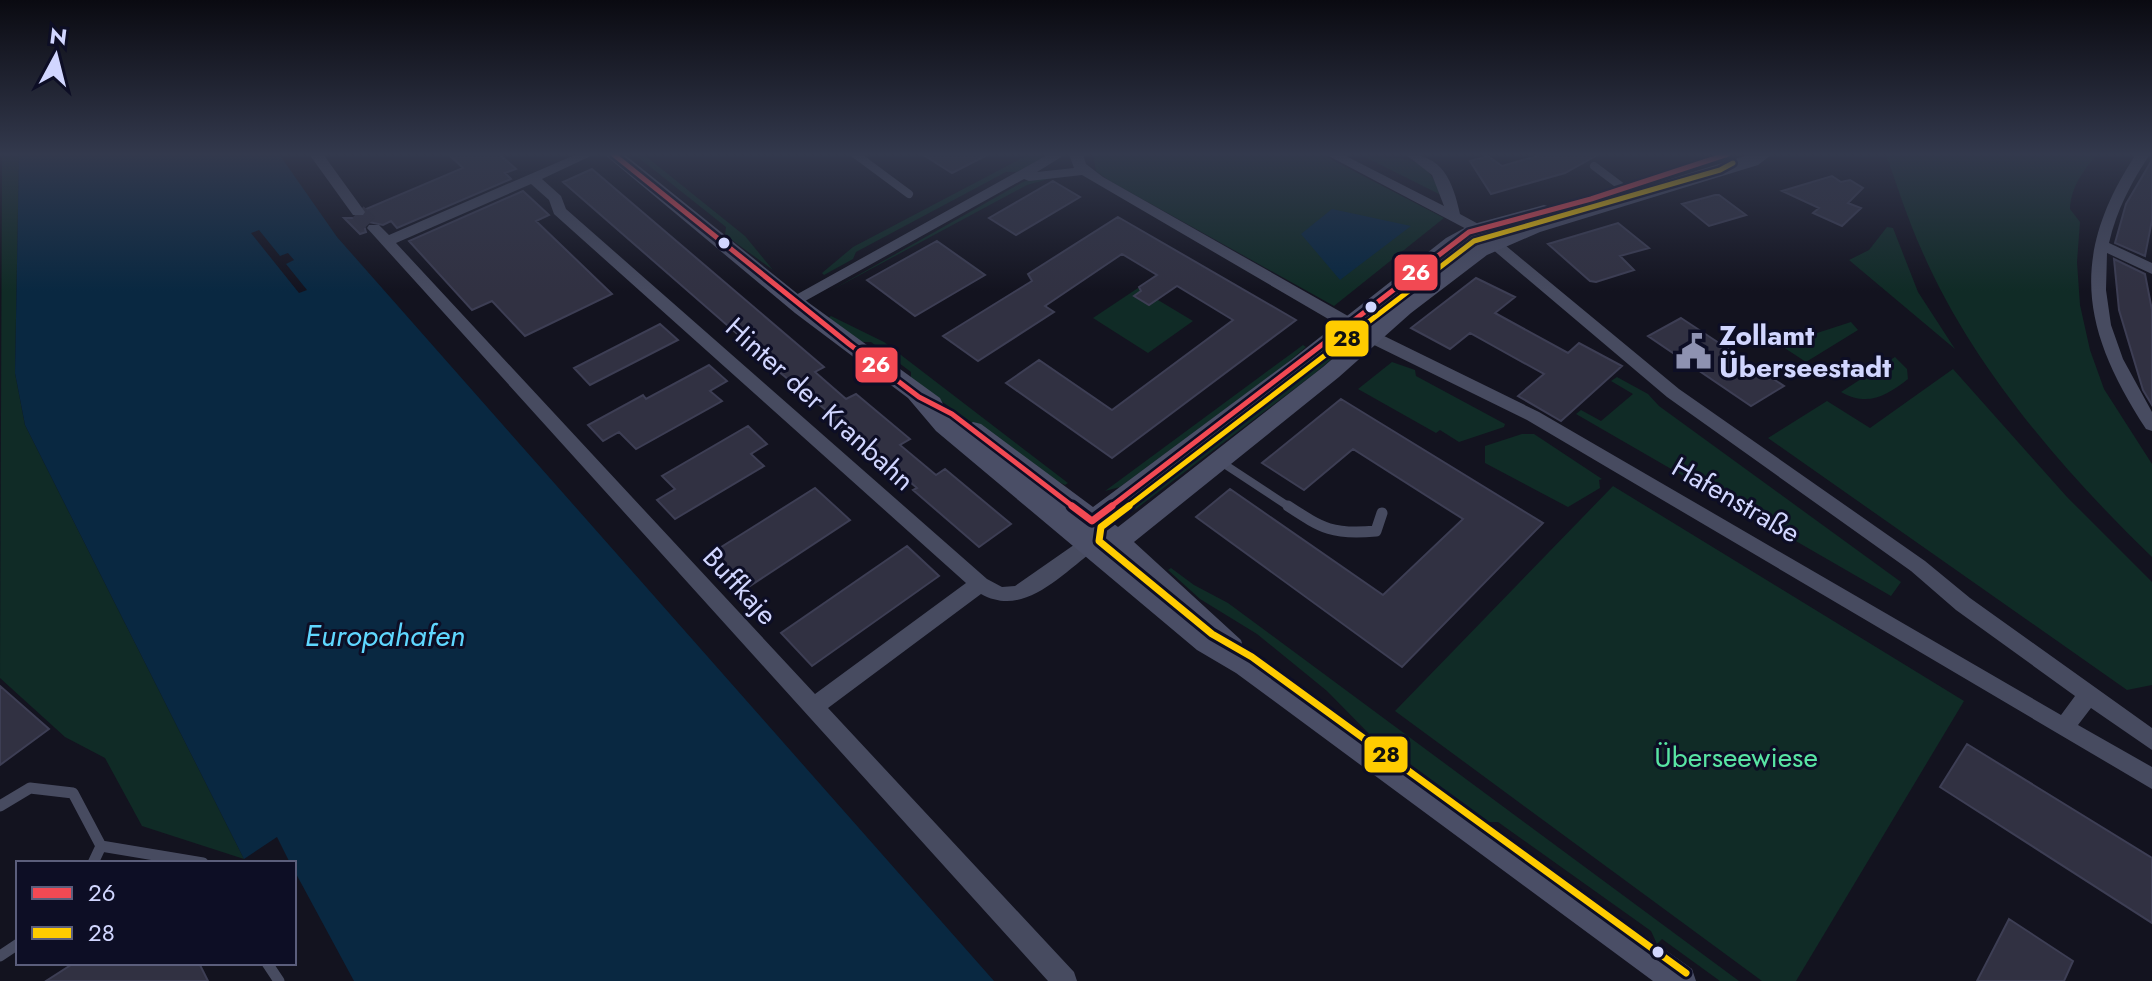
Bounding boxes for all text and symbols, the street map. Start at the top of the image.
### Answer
north arrow [16,16,96,96]
text: N [48,19,69,53]
unlabelled marker [716,235,732,251]
line badge: 26 [1393,253,1439,292]
text: 26 [1401,256,1431,288]
unlabelled marker [1363,299,1379,315]
street label: Hinter der Kranbahn [716,308,924,500]
place label: Zollamt Überseestadt [1719,315,1891,388]
line badge: 28 [1324,319,1370,358]
text: 28 [1333,322,1361,354]
public building icon: Zollamt Überseestadt [1674,332,1712,370]
line badge: 26 [854,346,899,384]
text: 26 [861,348,891,380]
street label: Hafenstraße [1664,447,1808,553]
street label: Buffkaje [693,538,787,634]
water label: Europahafen [305,614,465,657]
line badge: 28 [1363,735,1409,774]
park label: Überseewiese [1654,737,1818,778]
text: 28 [1372,738,1400,770]
legend [16,861,296,965]
text: 26 [88,875,115,910]
text: 28 [88,915,115,950]
unlabelled marker [1650,944,1666,960]

